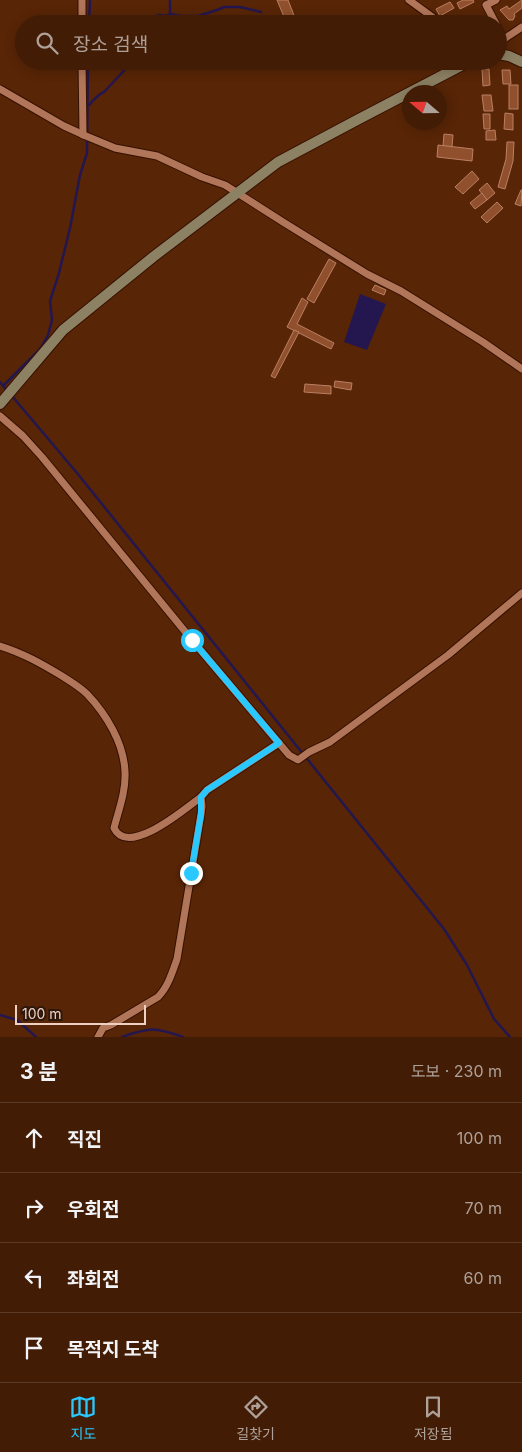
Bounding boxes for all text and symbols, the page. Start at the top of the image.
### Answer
search box [15,15,507,70]
icon: search [33,29,61,57]
text: 장소 검색 [73,33,148,56]
north arrow [402,85,447,130]
route start [181,629,204,652]
route end [180,862,203,885]
scale bar [15,1002,146,1025]
text: 100 m [22,1005,62,1022]
text: 3 분 [20,1059,58,1084]
text: 도보 · 230 m [411,1061,502,1081]
icon: ahead [20,1124,48,1152]
text: 직진 [67,1128,102,1151]
text: 100 m [457,1128,502,1148]
icon: right [20,1194,48,1222]
text: 우회전 [67,1198,119,1221]
text: 70 m [465,1198,502,1218]
icon: left [20,1264,48,1292]
text: 좌회전 [67,1268,119,1291]
text: 60 m [463,1268,502,1288]
icon: arrive [20,1334,48,1362]
text: 목적지 도착 [67,1338,159,1361]
tab: 지도 [69,1393,97,1443]
tab: 길찾기 [236,1393,275,1443]
tab: 저장됨 [414,1393,453,1443]

